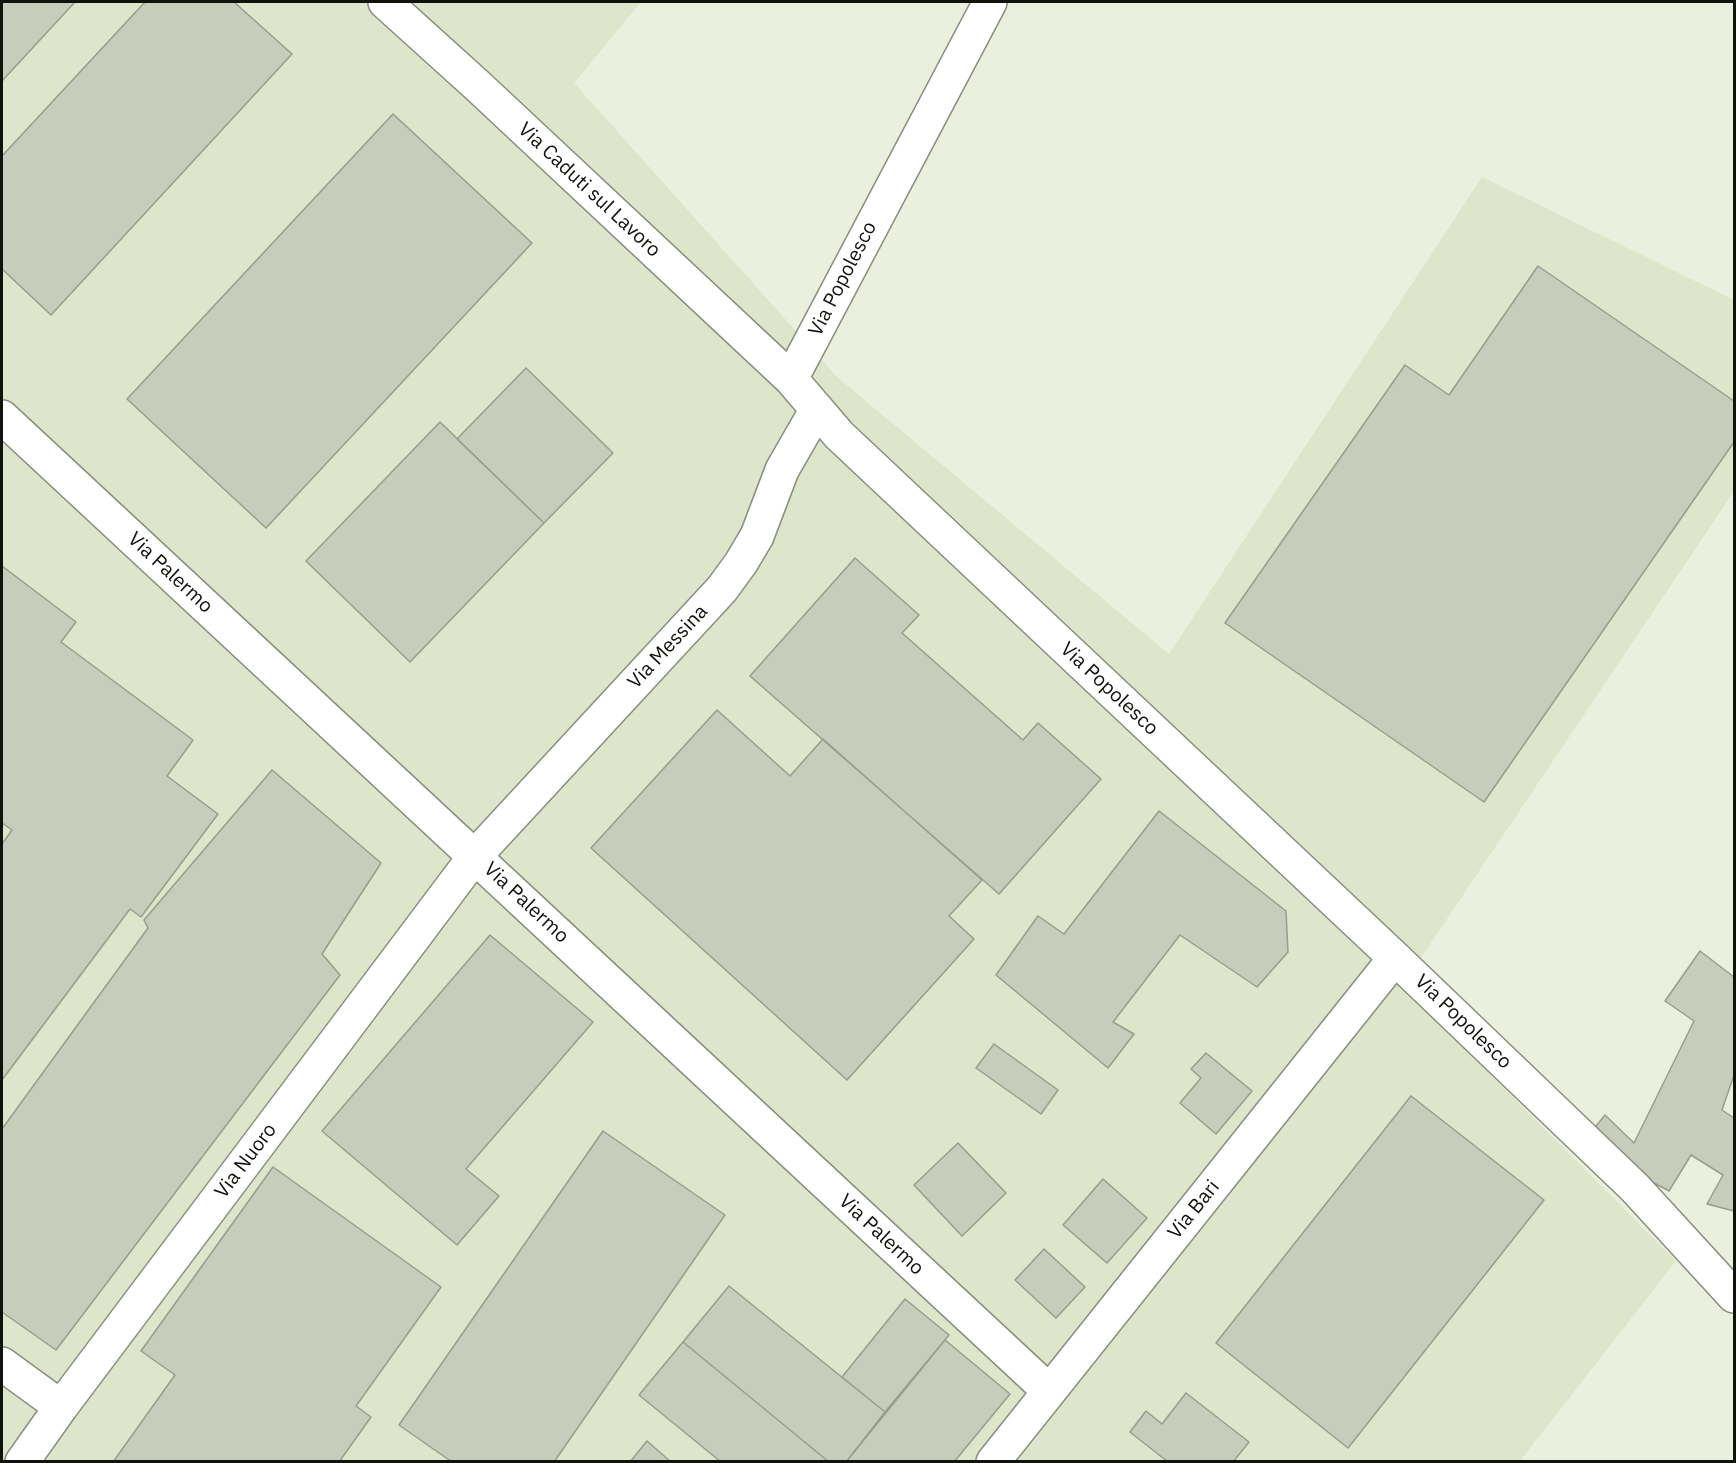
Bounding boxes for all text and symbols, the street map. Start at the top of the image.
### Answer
street label: Via Caduti sul Lavoro [513,118,665,262]
street label: Via Popolesco [804,218,882,340]
street label: Via Palermo [122,528,218,618]
street label: Via Messina [623,600,713,694]
street label: Via Popolesco [1055,637,1163,741]
street label: Via Palermo [478,858,574,948]
street label: Via Popolesco [1409,970,1517,1074]
street label: Via Nuoro [210,1119,282,1203]
street label: Via Bari [1163,1176,1225,1244]
street label: Via Palermo [833,1190,929,1280]

